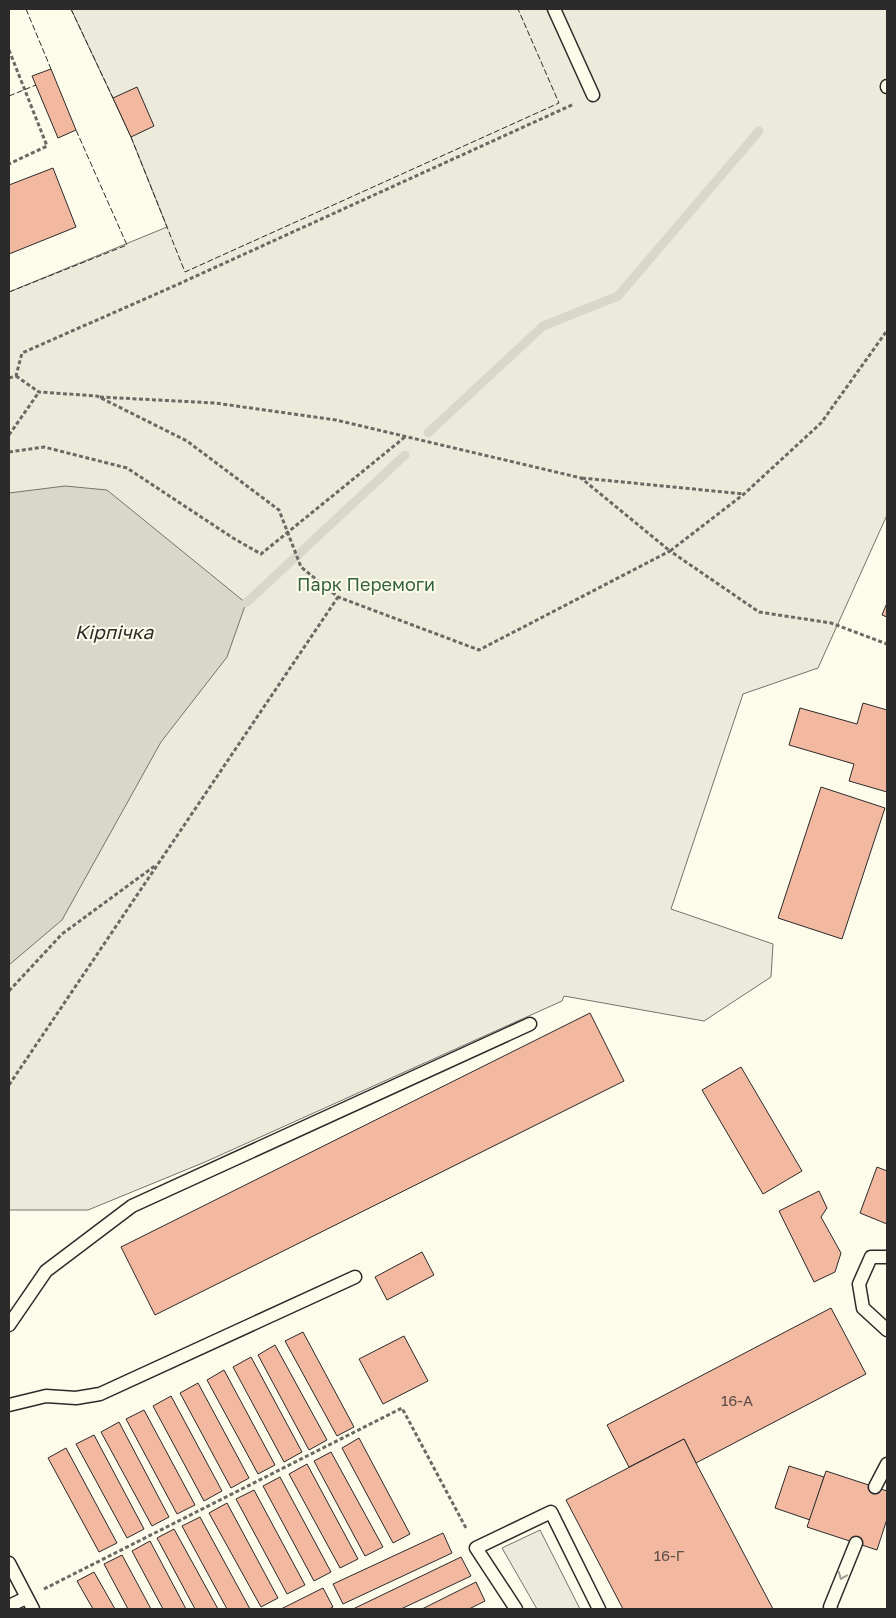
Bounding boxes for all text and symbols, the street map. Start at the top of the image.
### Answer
park label: Парк Перемоги [297,573,435,595]
water label: Кірпічка [75,620,155,643]
house number: 16-А [721,1391,753,1409]
house number: 16-Г [654,1546,685,1564]
one-way arrow [838,1571,849,1580]

